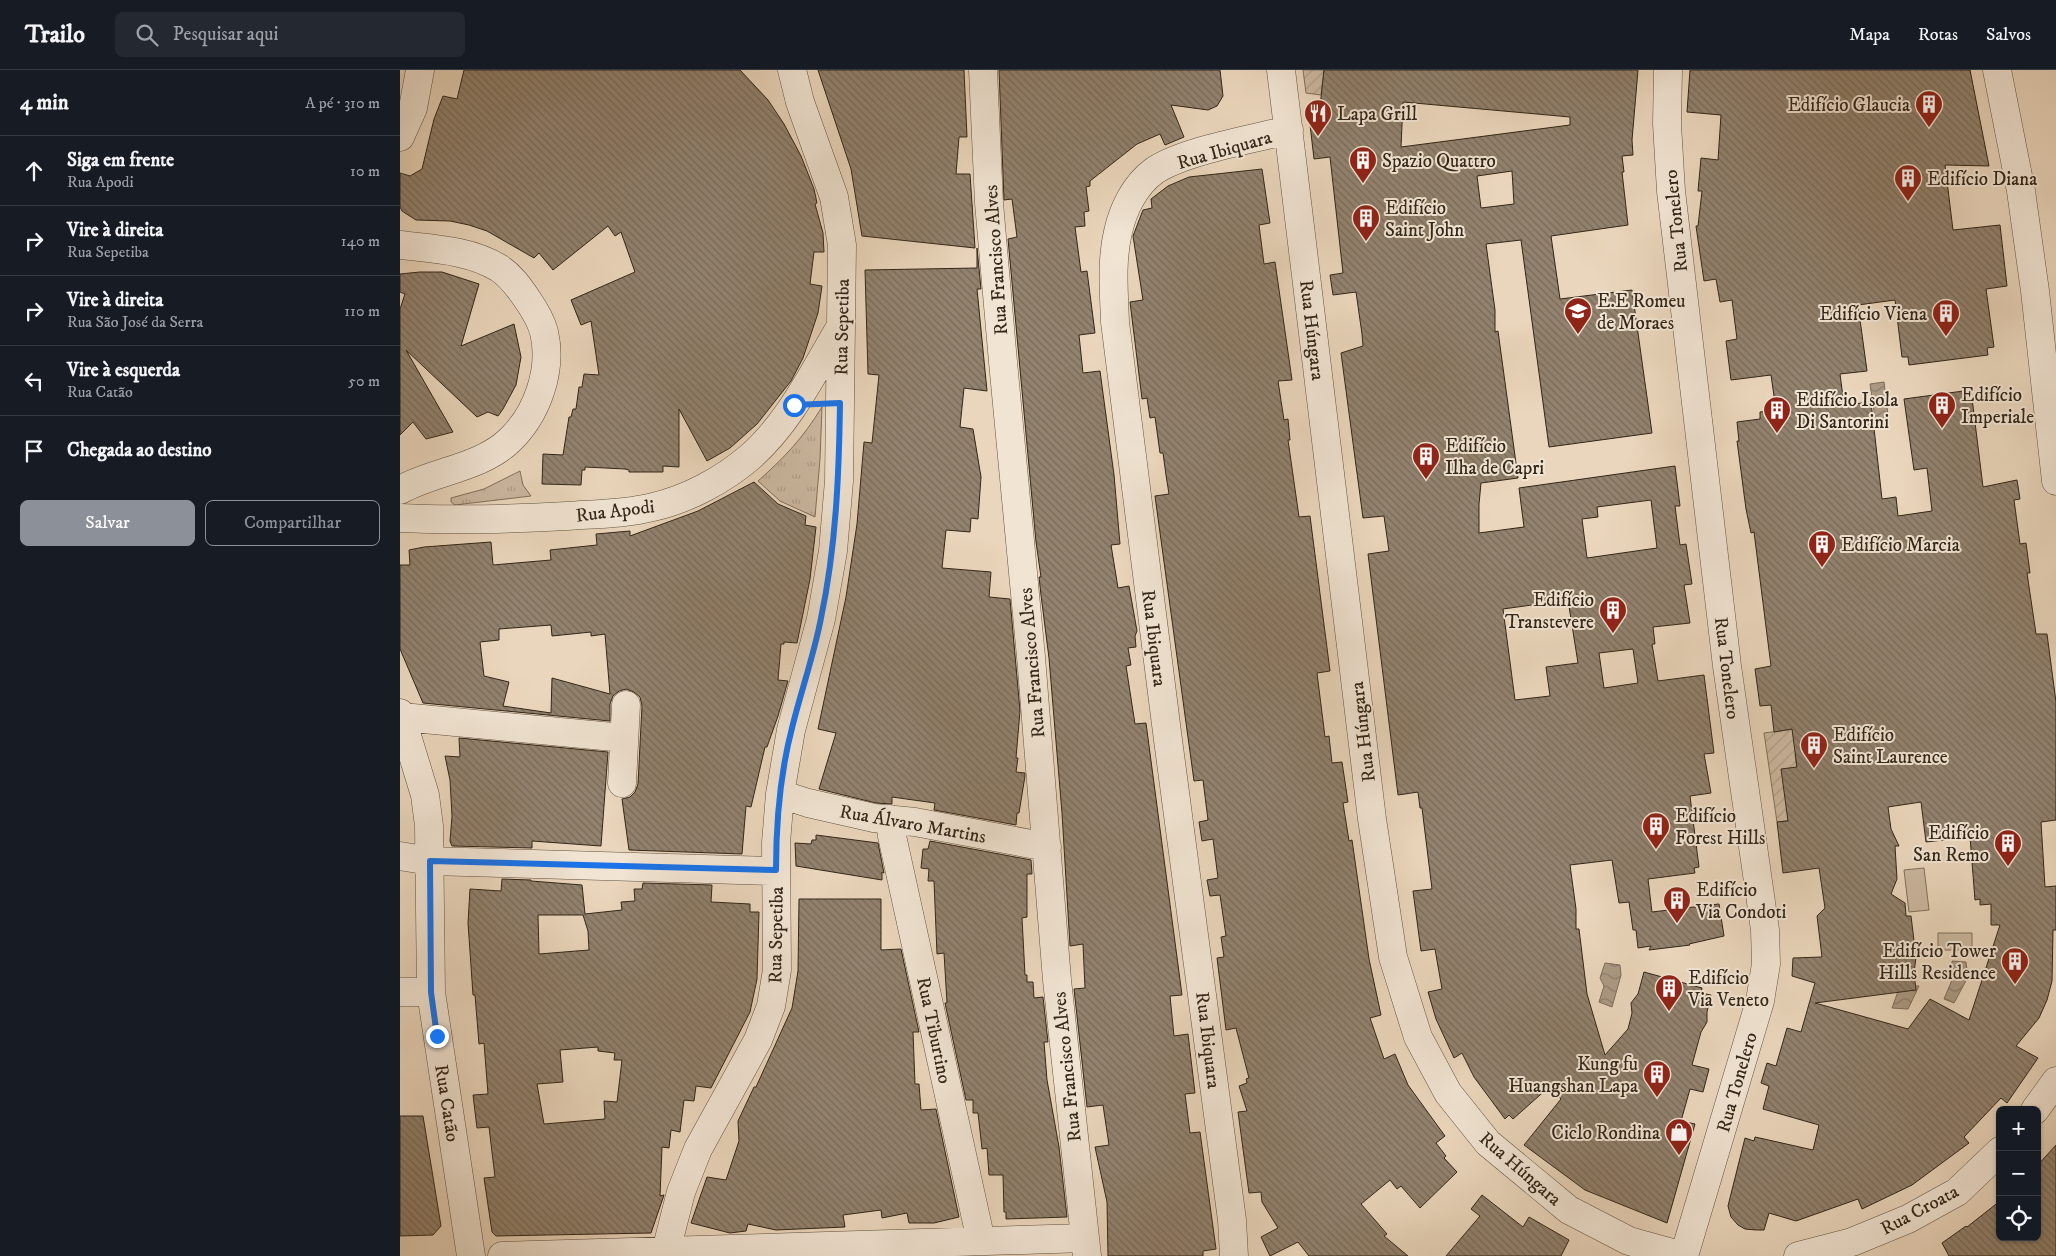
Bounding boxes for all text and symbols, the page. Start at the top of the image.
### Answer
search box [115,12,465,57]
text: Trailo [25,20,85,50]
icon: search [133,21,161,49]
text: Pesquisar aqui [173,23,278,46]
text: Mapa [1849,24,1890,46]
text: Rotas [1918,24,1958,46]
text: Salvos [1986,24,2031,46]
building icon: Edifício Glaucia [1914,89,1944,128]
text: 4 min [20,90,69,116]
text: A pé · 310 m [305,93,380,113]
place label: Edifício Glaucia [1787,94,1910,117]
restaurant icon: Lapa Grill [1303,98,1333,137]
place label: Lapa Grill [1337,103,1417,126]
street label: Rua Ibiquara [1174,126,1275,176]
building icon: Spazio Quattro [1348,145,1378,184]
text: Siga em frente [67,149,174,172]
place label: Spazio Quattro [1382,150,1496,173]
icon: ahead [20,157,48,185]
text: 10 m [350,161,380,181]
building icon: Edifício Diana [1893,163,1923,202]
street label: Rua Tonelero [1660,168,1693,273]
place label: Edifício Diana [1927,168,2037,191]
text: Rua Apodi [67,172,134,192]
street label: Rua Francisco Alves [980,184,1013,336]
place label: Edifício Saint John [1385,197,1464,242]
building icon: Edifício Saint John [1351,203,1381,242]
text: Vire à direita [67,219,163,242]
icon: right [20,227,48,255]
text: 140 m [341,231,380,251]
text: Rua Sepetiba [67,242,149,262]
street label: Rua Sepetiba [830,278,855,376]
street label: Rua Húngara [1294,279,1329,382]
text: Vire à direita [67,289,163,312]
place label: E.E Romeu de Moraes [1597,290,1686,335]
school or university icon: E.E Romeu de Moraes [1563,296,1593,335]
icon: right [20,297,48,325]
building icon: Edifício Viena [1931,298,1961,337]
text: 110 m [344,301,380,321]
place label: Edifício Viena [1819,303,1927,326]
text: Rua São José da Serra [67,312,203,332]
text: Vire à esquerda [67,359,180,382]
icon: left [20,367,48,395]
text: 50 m [348,371,380,391]
text: Rua Catão [67,382,133,402]
place label: Edifício Imperiale [1961,384,2034,429]
place label: Edifício Isola Di Santorini [1796,389,1898,434]
building icon: Edifício Imperiale [1927,390,1957,429]
route start [783,394,806,417]
building icon: Edifício Isola Di Santorini [1762,395,1792,434]
place label: Edifício Ilha de Capri [1445,435,1544,480]
icon: arrive [20,437,48,465]
text: Chegada ao destino [67,439,212,462]
building icon: Edifício Ilha de Capri [1411,441,1441,480]
street label: Rua Apodi [574,495,656,528]
button: Salvar [20,500,195,546]
button: Compartilhar [205,500,380,546]
building icon: Edifício Marcia [1807,529,1837,568]
place label: Edifício Marcia [1841,534,1960,557]
street label: Rua Francisco Alves [1014,587,1051,739]
street label: Rua Ibiquara [1135,588,1171,688]
place label: Edifício Transtevere [1505,589,1594,634]
building icon: Edifício Transtevere [1598,595,1628,634]
street label: Rua Tonelero [1709,616,1744,721]
street label: Rua Húngara [1346,680,1381,783]
place label: Edifício Saint Laurence [1833,724,1948,769]
building icon: Edifício Saint Laurence [1799,730,1829,769]
street label: Rua Álvaro Martins [838,798,988,849]
place label: Edifício Forest Hills [1675,805,1765,850]
building icon: Edifício Forest Hills [1641,811,1671,850]
place label: Edifício San Remo [1913,822,1989,867]
building icon: Edifício San Remo [1993,828,2023,867]
place label: Edifício Via Condoti [1695,879,1786,924]
building icon: Edifício Via Condoti [1662,885,1692,924]
street label: Rua Sepetiba [764,886,789,984]
place label: Edifício Tower Hills Residence [1878,940,1996,985]
building icon: Edifício Tower Hills Residence [2000,946,2030,985]
place label: Edifício Via Veneto [1687,967,1769,1012]
building icon: Edifício Via Veneto [1654,973,1684,1012]
street label: Rua Tiburtino [911,975,956,1086]
street label: Rua Ibiquara [1189,990,1225,1090]
street label: Rua Francisco Alves [1048,991,1087,1143]
route end [426,1025,449,1048]
street label: Rua Tonelero [1712,1030,1763,1135]
place label: Kung fu Huangshan Lapa [1508,1053,1638,1098]
building icon: Kung fu Huangshan Lapa [1642,1059,1672,1098]
street label: Rua Catão [429,1063,464,1144]
map controls [1996,1106,2041,1241]
button: + [1996,1106,2041,1151]
shop icon: Ciclo Rondina [1664,1117,1694,1156]
place label: Ciclo Rondina [1551,1122,1660,1145]
street label: Rua Húngara [1474,1127,1566,1211]
button: − [1996,1151,2041,1196]
street label: Rua Croata [1877,1180,1963,1240]
button: locate [1996,1196,2041,1241]

